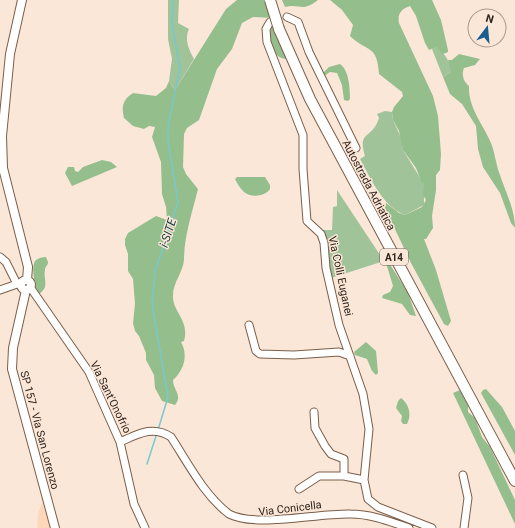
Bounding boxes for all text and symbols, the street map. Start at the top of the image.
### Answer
north arrow [467,8,507,48]
text: N [484,12,495,26]
street label: Autostrada Adriatica [339,138,398,233]
water label: i-SITE [157,215,180,249]
street label: Via Colli Euganei [326,235,355,317]
road number: A14 [380,249,408,265]
street label: Via Sant'Onofrio [87,359,134,436]
street label: SP 157 - Via San Lorenzo [17,369,62,491]
street label: Via Conicella [258,498,322,519]

